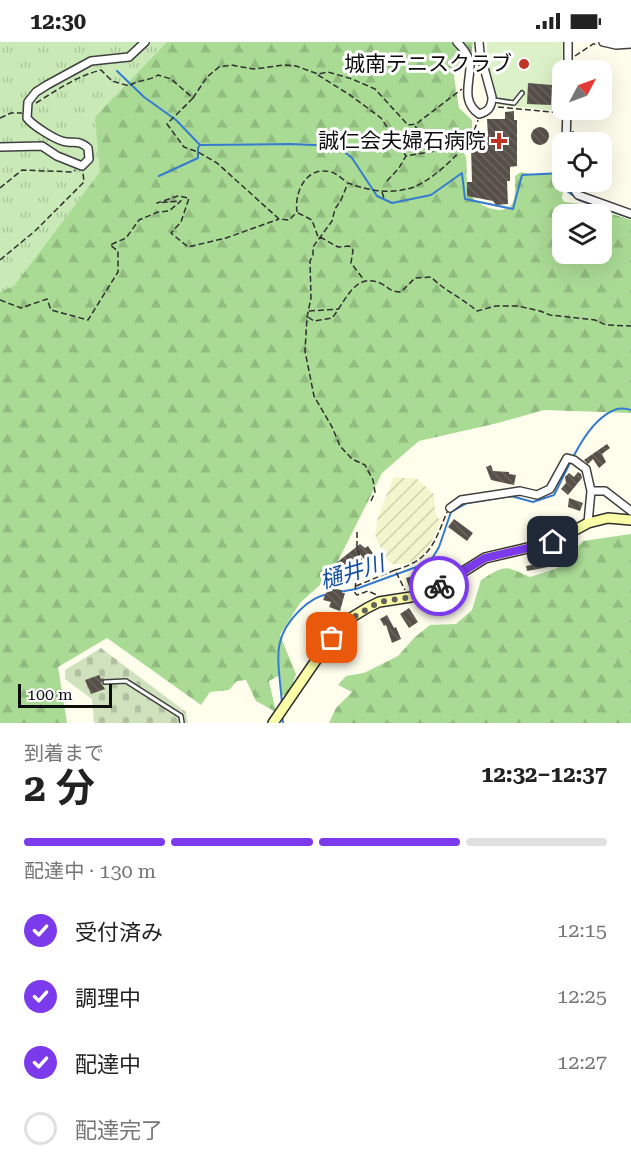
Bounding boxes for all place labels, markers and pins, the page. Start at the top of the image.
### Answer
place label: 城南テニスクラブ [344,52,512,76]
marker: 城南テニスクラブ [517,57,531,71]
place label: 誠仁会夫婦石病院 [318,129,486,153]
marker: 誠仁会夫婦石病院 [490,132,508,150]
pin [527,516,578,567]
pin [306,612,357,663]

